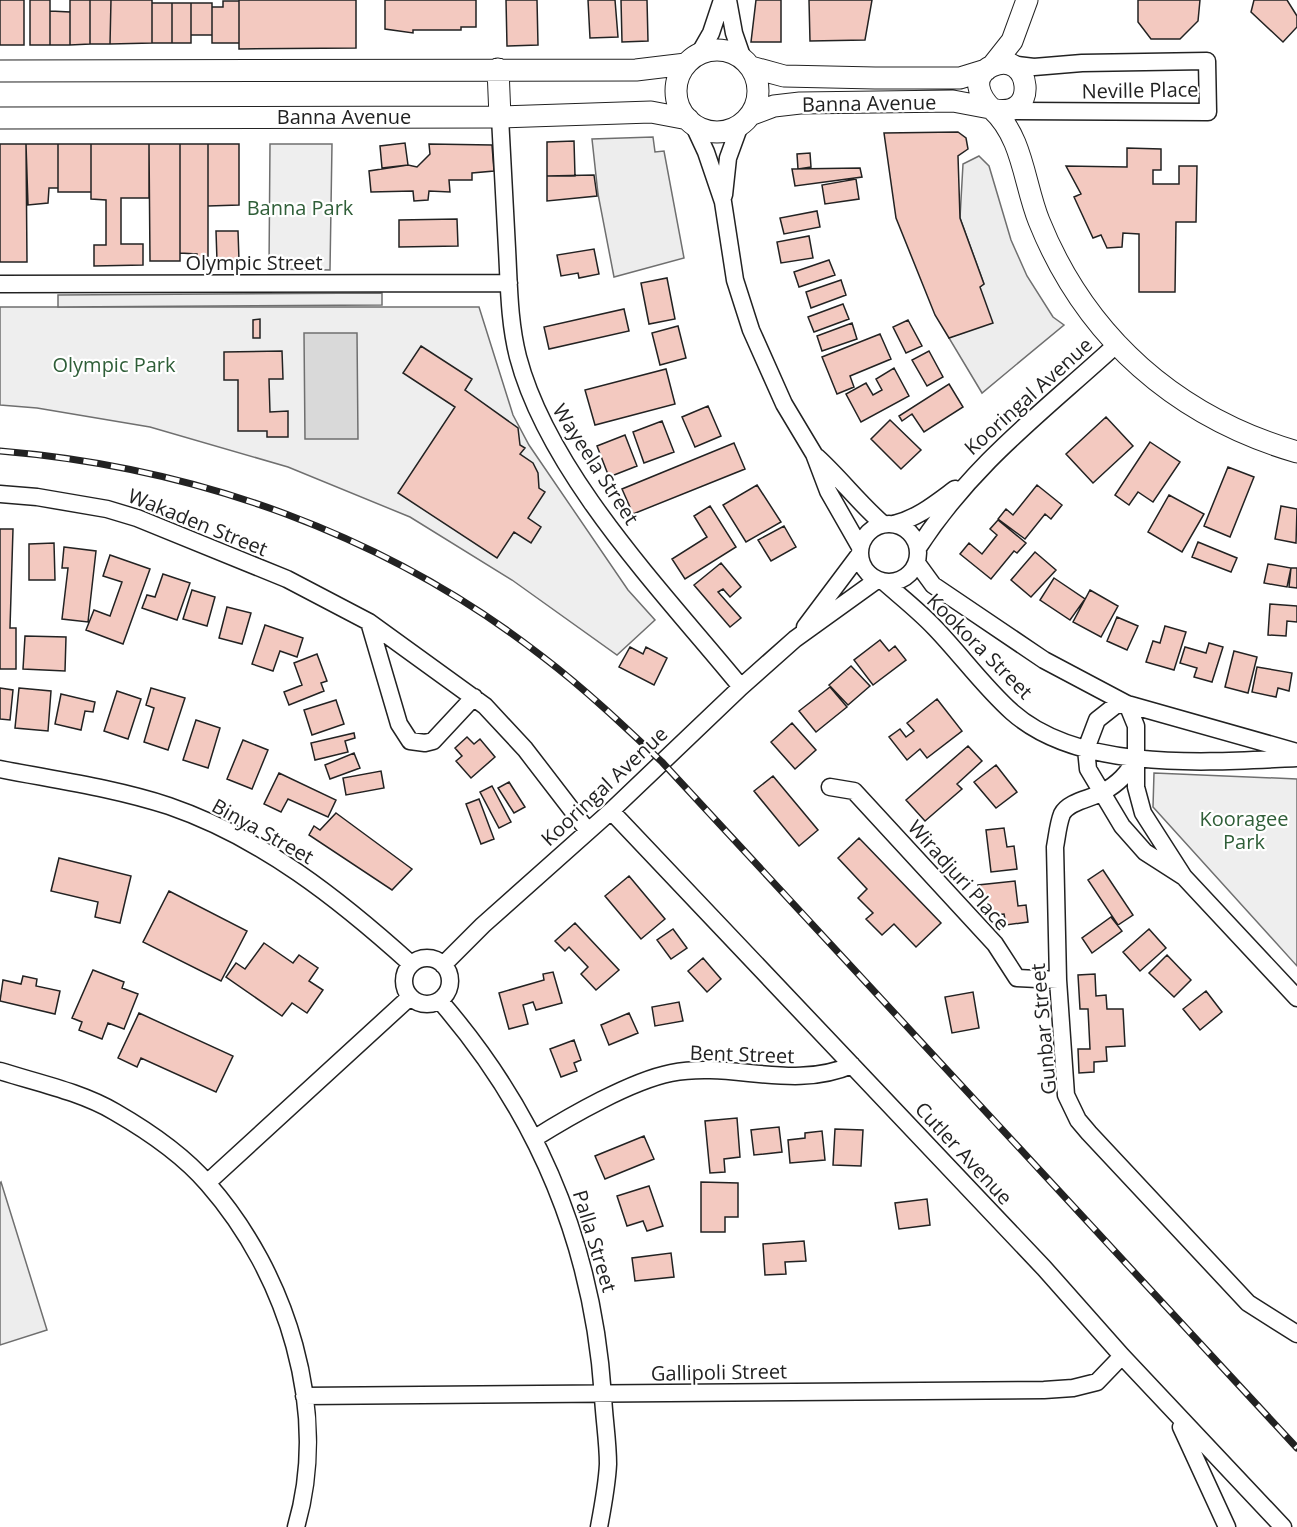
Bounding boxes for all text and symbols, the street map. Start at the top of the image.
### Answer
street label: Neville Place [1081,75,1199,105]
street label: Banna Avenue [802,88,936,118]
street label: Banna Avenue [277,103,411,130]
park label: Banna Park [247,194,354,221]
street label: Olympic Street [185,249,323,276]
street label: Kooringal Avenue [958,331,1098,461]
park label: Olympic Park [52,351,176,378]
street label: Wayeela Street [547,398,645,530]
street label: Wakaden Street [124,482,272,562]
street label: Kookora Street [921,587,1039,705]
street label: Kooringal Avenue [535,720,673,852]
street label: Binya Street [207,792,319,870]
park label: Kooragee Park [1200,805,1288,855]
street label: Wiradjuri Place [902,814,1016,936]
street label: Gunbar Street [1024,962,1062,1096]
street label: Bent Street [689,1039,795,1069]
street label: Cutler Avenue [909,1096,1019,1210]
street label: Palla Street [567,1187,623,1295]
street label: Gallipoli Street [651,1357,787,1387]

